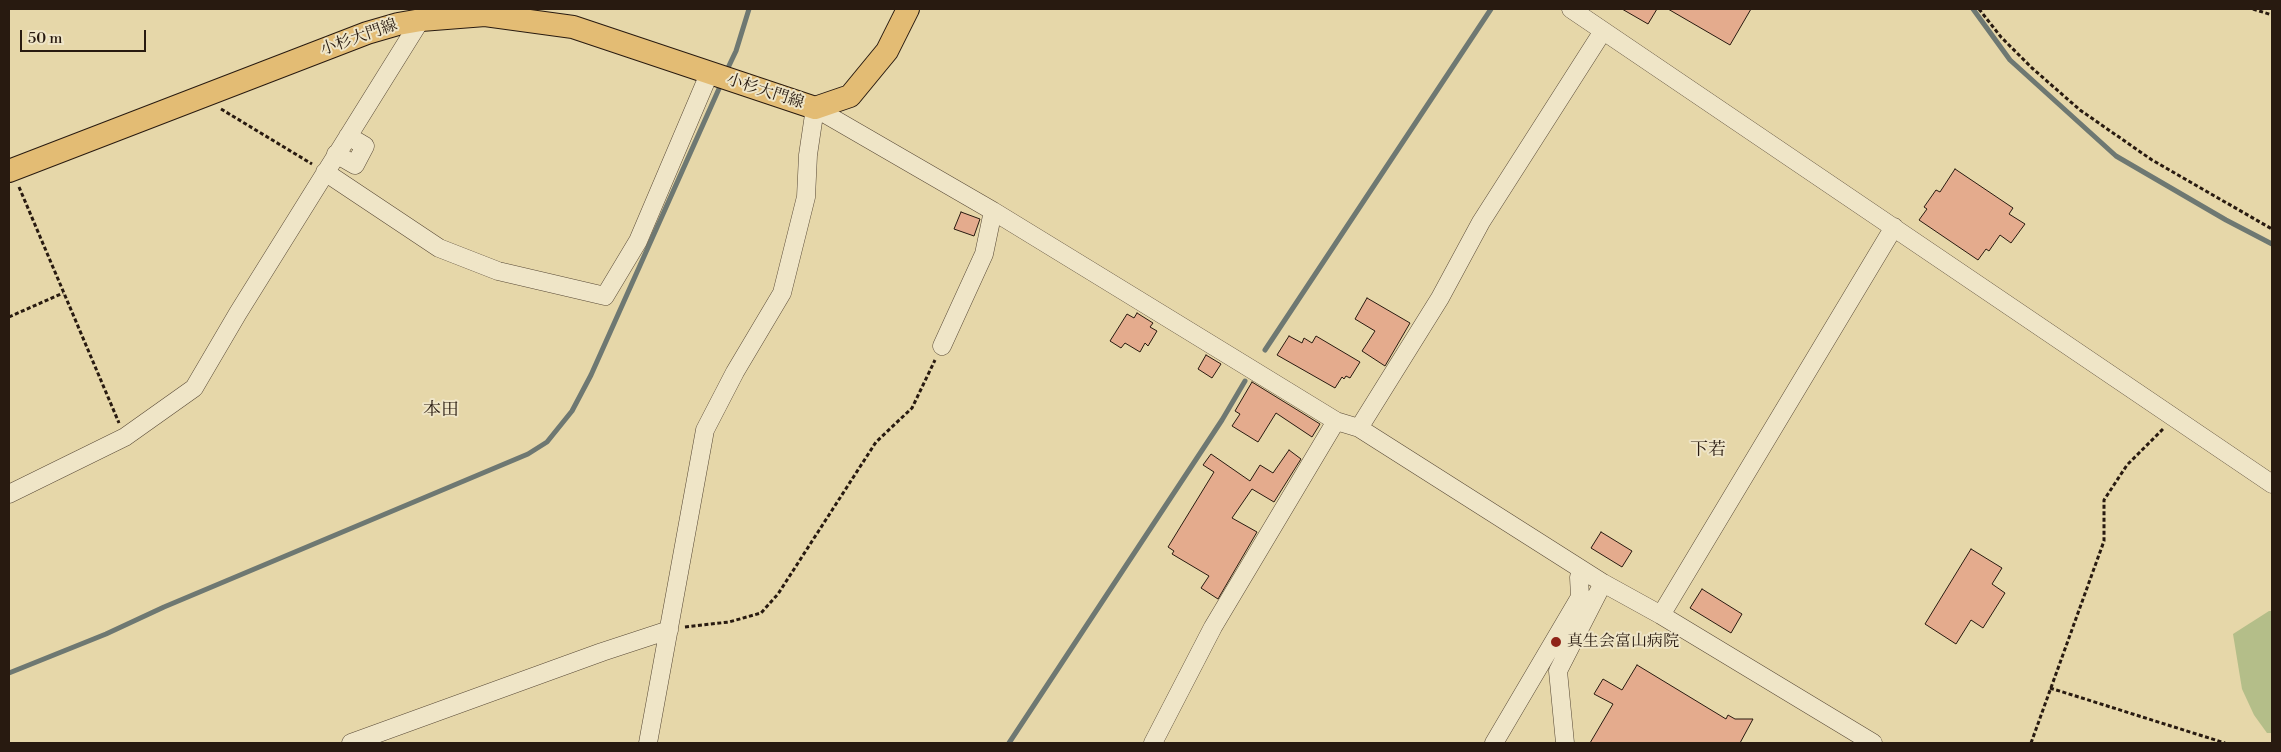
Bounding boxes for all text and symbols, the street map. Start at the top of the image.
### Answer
street label: 小杉大門線 [318,16,400,60]
scale bar [22,20,149,52]
text: 50 m [28,29,62,48]
street label: 小杉大門線 [724,71,806,113]
district label: 本田 [423,400,459,422]
district label: 下若 [1690,440,1726,462]
place label: 真生会富山病院 [1567,632,1679,652]
marker: 真生会富山病院 [1549,635,1563,649]

